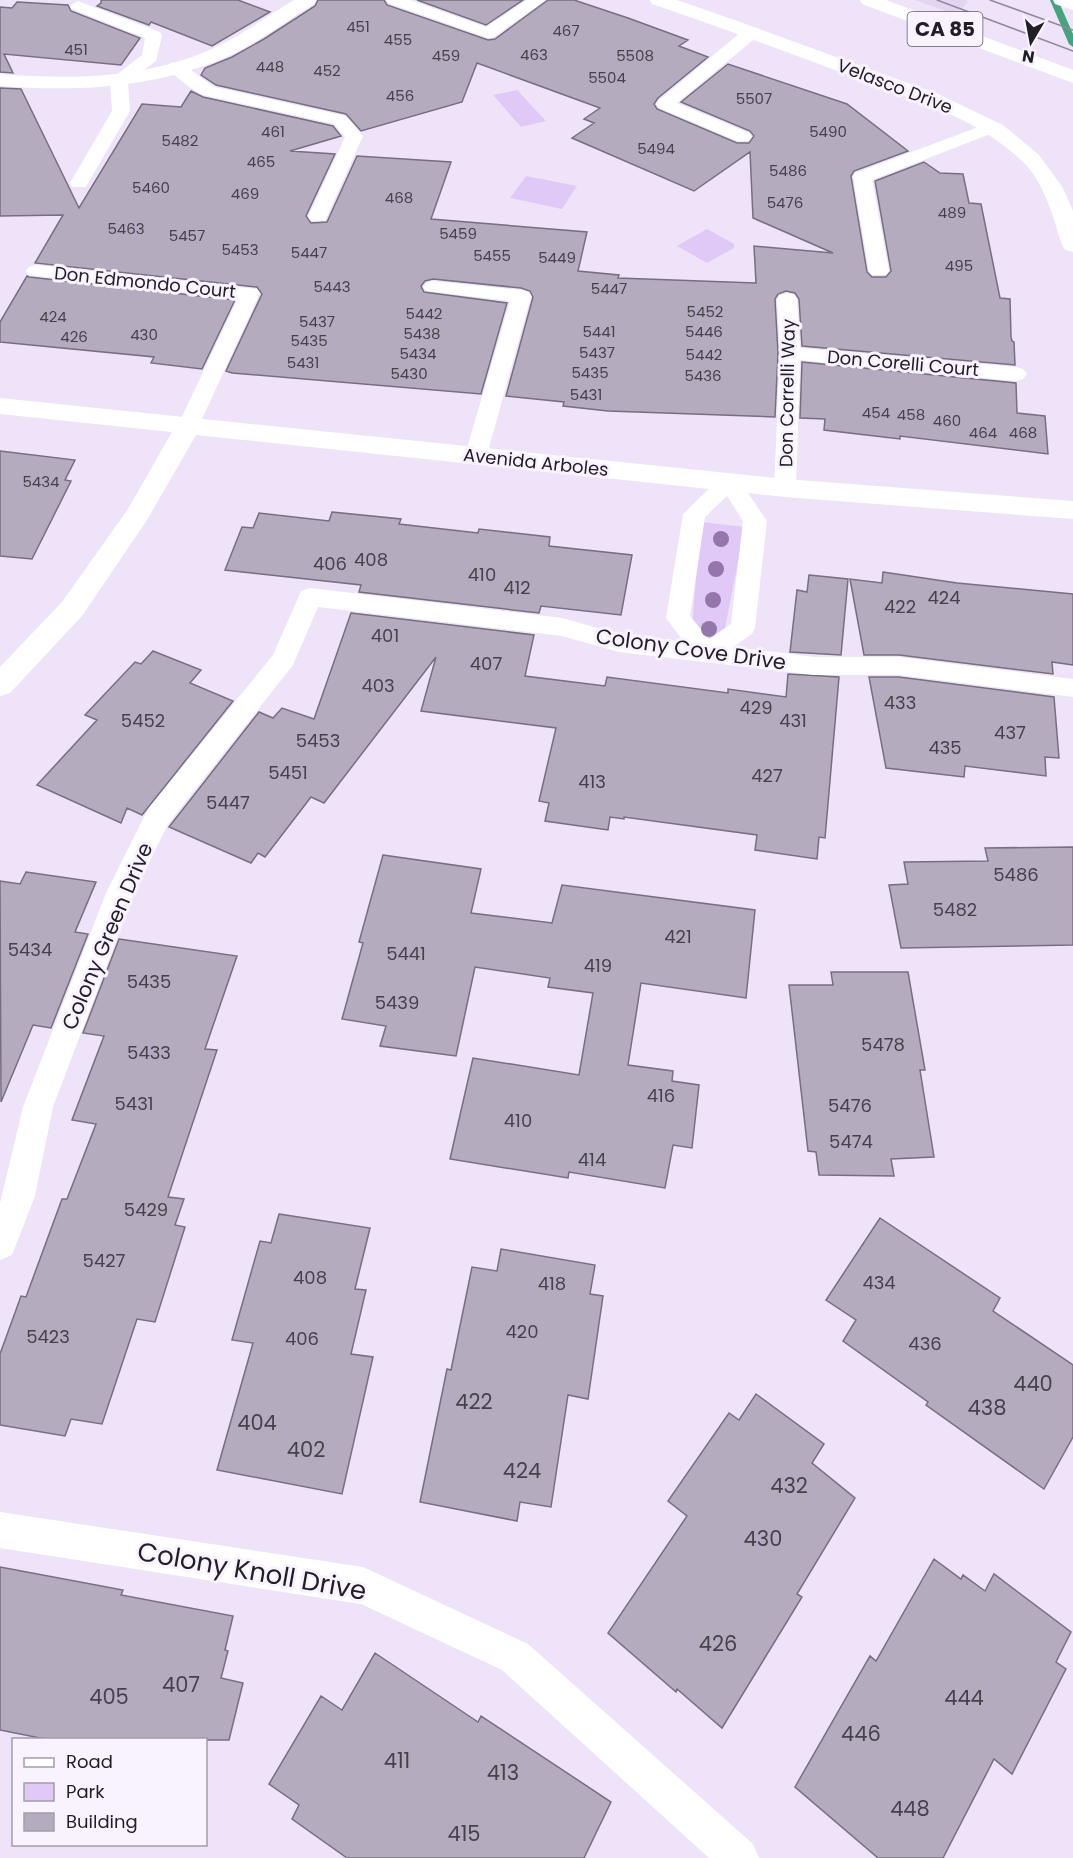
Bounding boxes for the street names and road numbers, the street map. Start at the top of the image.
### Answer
road number: CA 85 [908,12,982,46]
street label: Velasco Drive [834,53,956,119]
street label: Don Edmondo Court [53,260,237,304]
street label: Don Correlli Way [773,319,801,467]
street label: Don Corelli Court [826,344,980,382]
street label: Avenida Arboles [462,442,610,482]
street label: Colony Cove Drive [594,621,788,677]
street label: Colony Green Drive [54,838,160,1034]
street label: Colony Knoll Drive [135,1533,369,1609]

